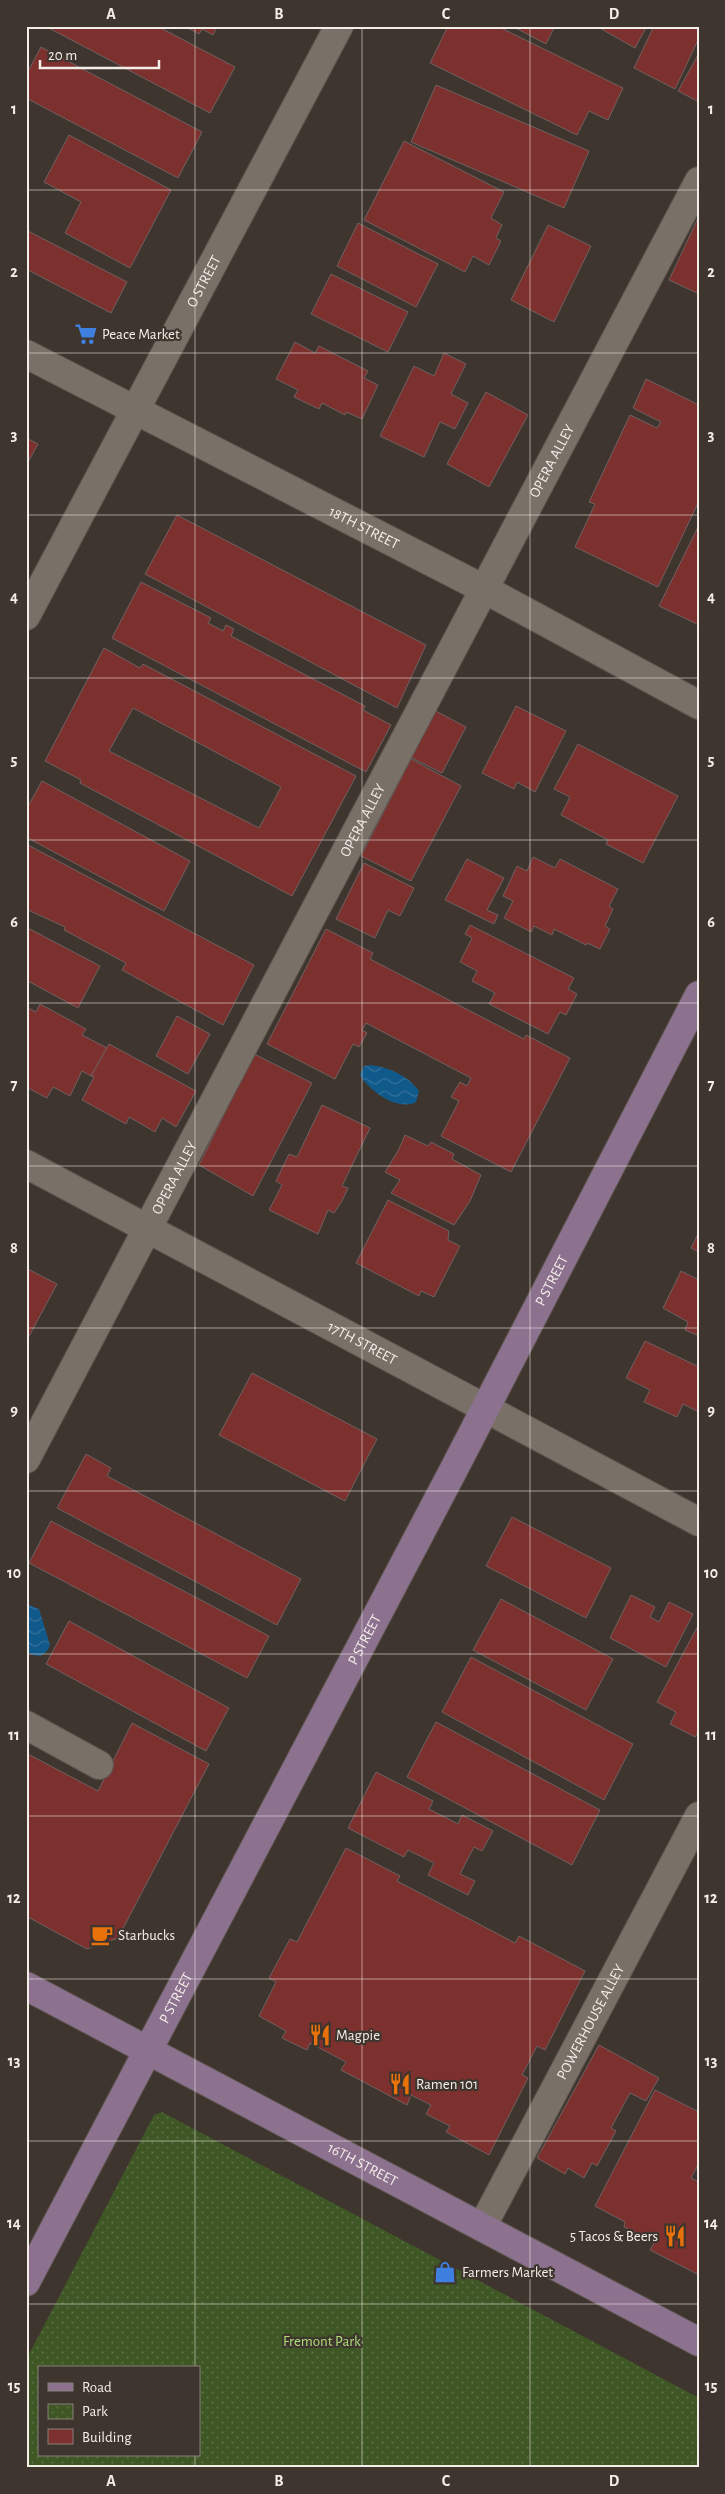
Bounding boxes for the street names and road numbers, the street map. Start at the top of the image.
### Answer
street label: O STREET [184,252,224,310]
street label: OPERA ALLEY [526,422,577,500]
street label: 18TH STREET [327,503,402,552]
street label: OPERA ALLEY [337,781,388,859]
street label: OPERA ALLEY [149,1139,200,1217]
street label: P STREET [532,1252,571,1308]
street label: 17TH STREET [325,1318,400,1368]
street label: P STREET [345,1611,384,1667]
street label: POWERHOUSE ALLEY [554,1962,627,2082]
street label: P STREET [156,1970,195,2026]
street label: 16TH STREET [325,2140,401,2189]

